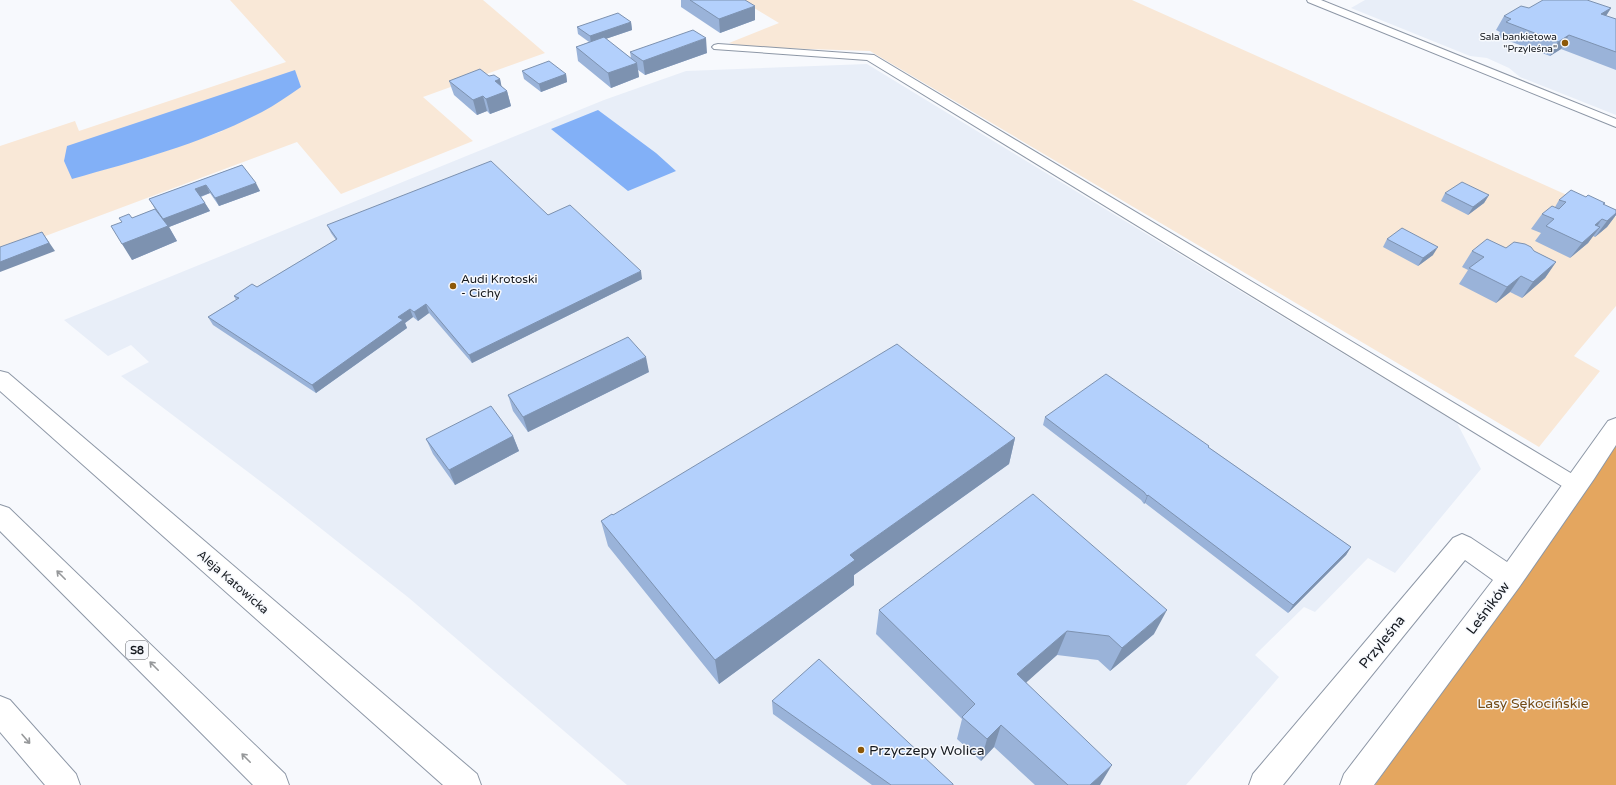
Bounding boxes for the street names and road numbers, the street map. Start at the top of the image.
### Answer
street label: Aleja Katowicka [194,547,272,617]
street label: Leśników [1463,578,1513,638]
street label: Przyleśna [1355,612,1409,672]
road number: S8 [126,641,148,659]

